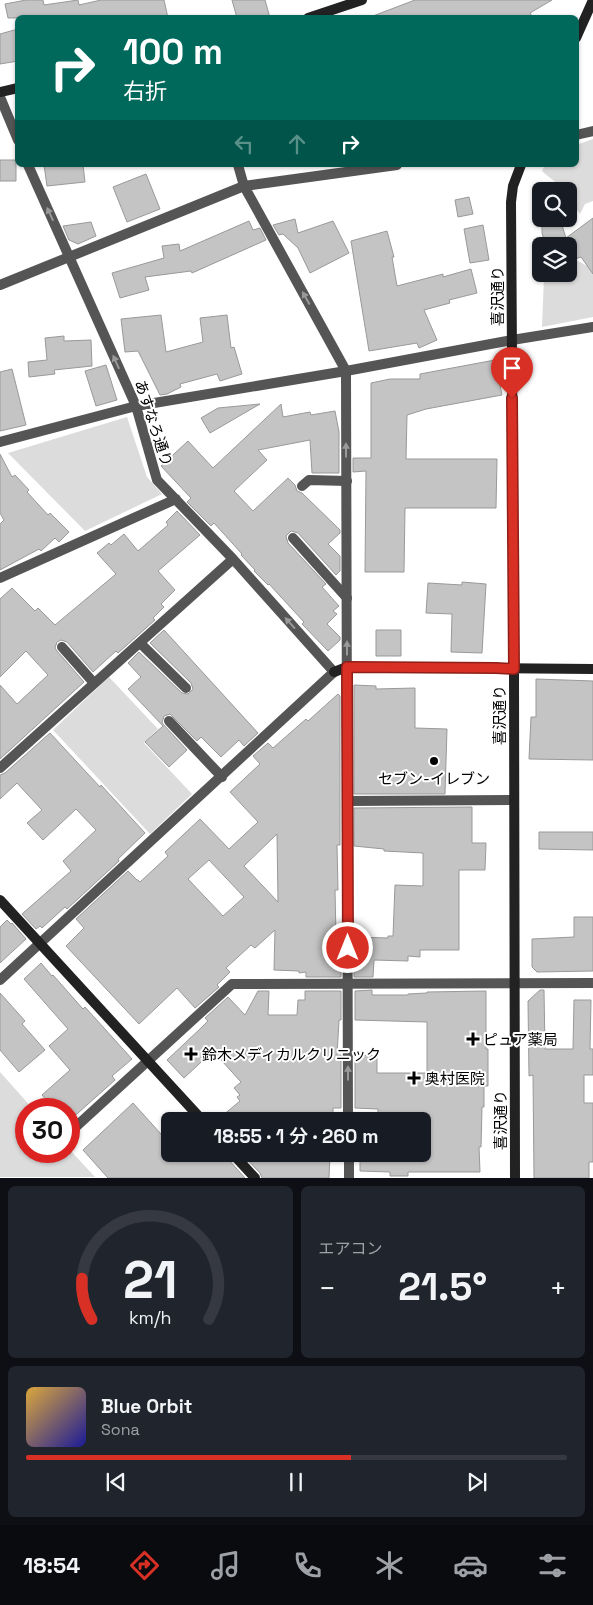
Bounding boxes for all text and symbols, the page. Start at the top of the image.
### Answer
text: 100 m [123,30,223,74]
icon: right [40,35,105,100]
text: 右折 [123,77,167,105]
icon: left [230,130,258,158]
icon: ahead [283,130,311,158]
icon: right [336,130,364,158]
map controls [532,182,577,282]
button: search [532,182,577,227]
one-way arrow [45,207,53,221]
button: layers [532,237,577,282]
street label: 喜沢通り [488,266,507,326]
one-way arrow [301,291,310,305]
pin [491,347,533,398]
icon: arrive [498,354,526,382]
one-way arrow [112,355,120,369]
street label: あすなろ通り [131,377,177,469]
one-way arrow [342,442,350,458]
one-way arrow [284,617,296,629]
one-way arrow [343,639,351,655]
street label: 喜沢通り [490,685,509,745]
marker: セブン-イレブン [428,755,440,767]
place label: セブン-イレブン [378,769,490,788]
position arrow [321,921,373,973]
place label: ピュア薬局 [483,1030,558,1049]
marker: ピュア薬局 [467,1033,479,1045]
place label: 鈴木メディカルクリニック [202,1045,381,1064]
marker: 鈴木メディカルクリニック [184,1047,198,1061]
one-way arrow [344,1064,352,1080]
place label: 奥村医院 [425,1069,485,1088]
marker: 奥村医院 [407,1071,421,1085]
street label: 喜沢通り [491,1090,510,1150]
speed limit sign: 30 [15,1098,80,1163]
text: 18:55 · 1 分 · 260 m [214,1124,378,1149]
text: エアコン [319,1238,383,1259]
text: 21 [123,1247,177,1313]
text: 21.5° [398,1263,487,1311]
text: − [319,1270,336,1306]
text: + [550,1270,567,1306]
text: km/h [129,1306,172,1329]
text: Blue Orbit [101,1394,192,1419]
text: Sona [101,1419,140,1440]
icon: previous [102,1468,130,1496]
icon: pause [282,1468,310,1496]
icon: next [463,1468,491,1496]
icon: directions [127,1548,162,1583]
icon: music [208,1548,243,1583]
icon: phone [290,1548,325,1583]
icon: climate [372,1548,407,1583]
icon: car [453,1548,488,1583]
icon: filters [535,1548,570,1583]
text: 18:54 [23,1551,80,1579]

